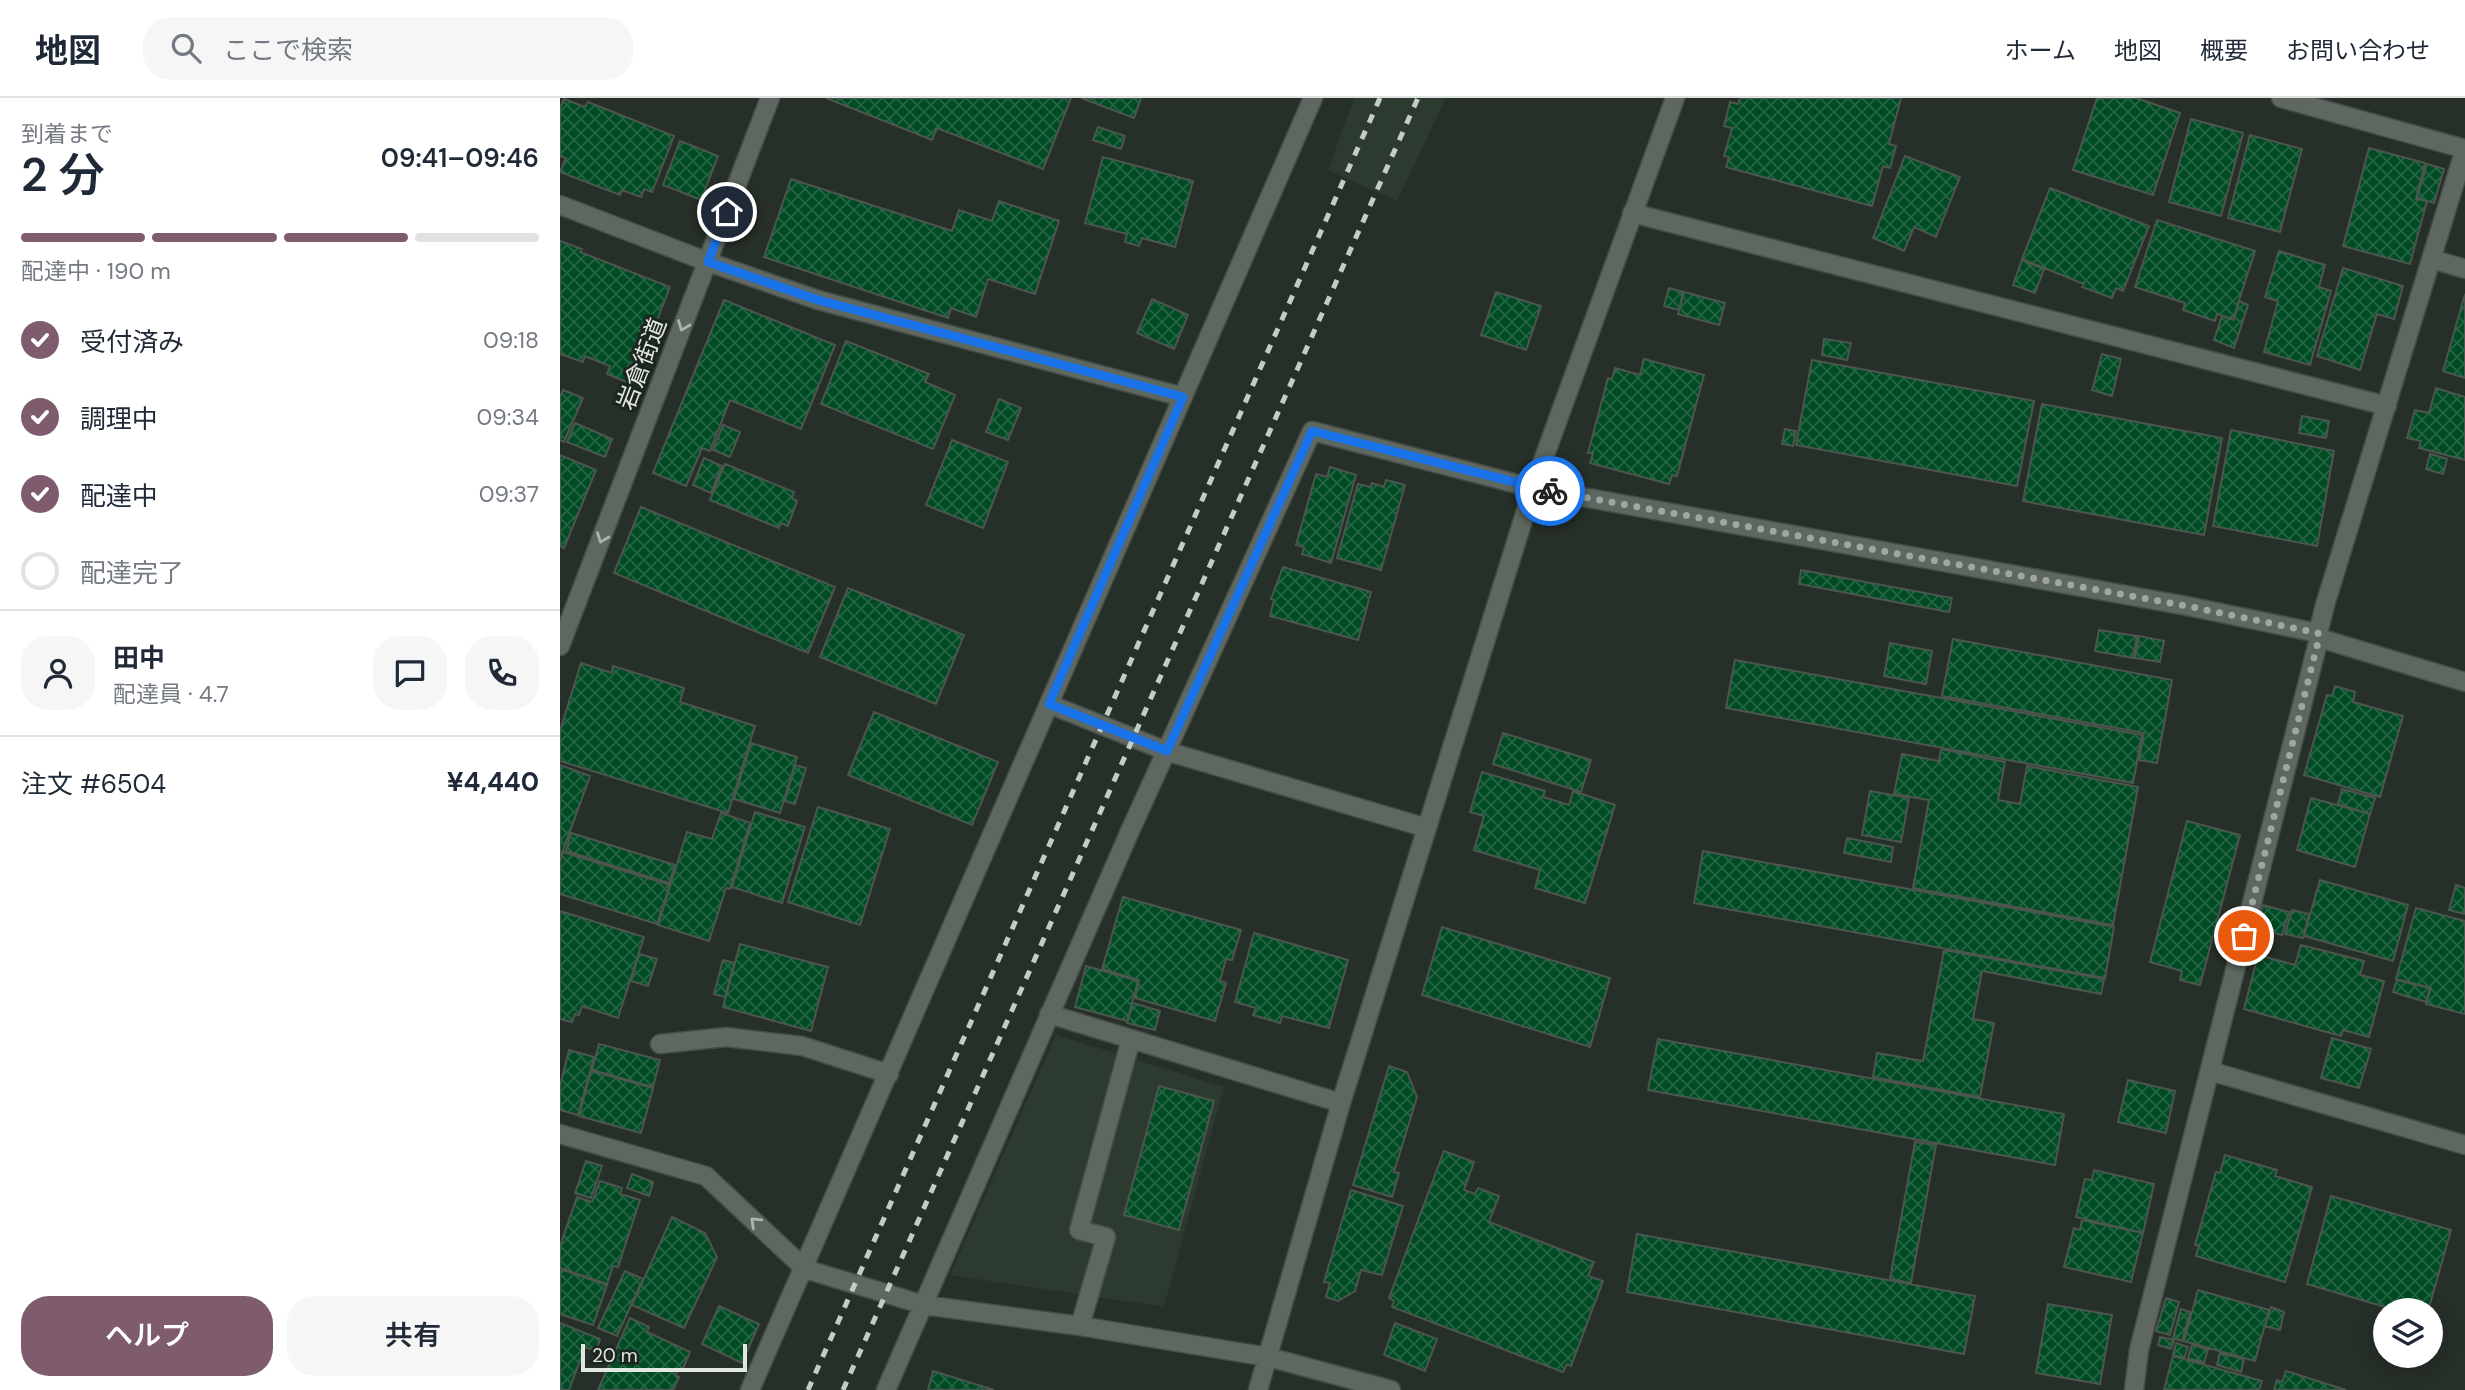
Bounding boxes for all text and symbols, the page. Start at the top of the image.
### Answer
search box [143,17,633,80]
text: 地図 [35,29,101,72]
icon: search [167,29,205,67]
text: ここで検索 [223,33,353,67]
text: ホーム [2005,35,2076,66]
text: 地図 [2114,35,2162,66]
text: 概要 [2200,35,2248,66]
text: お問い合わせ [2286,35,2430,66]
text: 到着まで [21,119,113,149]
text: 09:41–09:46 [381,141,539,175]
text: 2 分 [21,145,105,205]
pin [697,182,757,242]
icon: home [708,193,746,231]
text: 配達中 · 190 m [21,256,171,286]
street label: 岩倉街道 [610,313,673,414]
one-way arrow [678,319,692,331]
icon: check [21,321,59,359]
text: 受付済み [80,325,184,359]
text: 09:18 [483,325,539,355]
icon: check [21,398,59,436]
text: 調理中 [80,402,158,436]
text: 09:34 [477,402,539,432]
courier [1515,456,1585,526]
icon: bike [1531,472,1569,510]
icon: check [21,475,59,513]
text: 配達中 [80,479,158,513]
text: 09:37 [479,479,539,509]
one-way arrow [596,531,610,543]
text: 配達完了 [80,556,184,590]
button: person [21,636,95,710]
button: chat [373,636,447,710]
button: phone [465,636,539,710]
text: 田中 [113,641,165,675]
text: 配達員 · 4.7 [113,679,229,709]
text: ¥4,440 [447,765,539,799]
text: 注文 #6504 [21,767,166,801]
pin [2214,906,2274,966]
icon: bag [2225,917,2263,955]
one-way arrow [750,1218,763,1231]
button: ヘルプ [21,1296,273,1376]
button: 共有 [287,1296,539,1376]
map controls [2373,1298,2443,1368]
button: layers [2373,1298,2443,1368]
scale bar [581,1341,747,1373]
text: 20 m [592,1343,638,1368]

